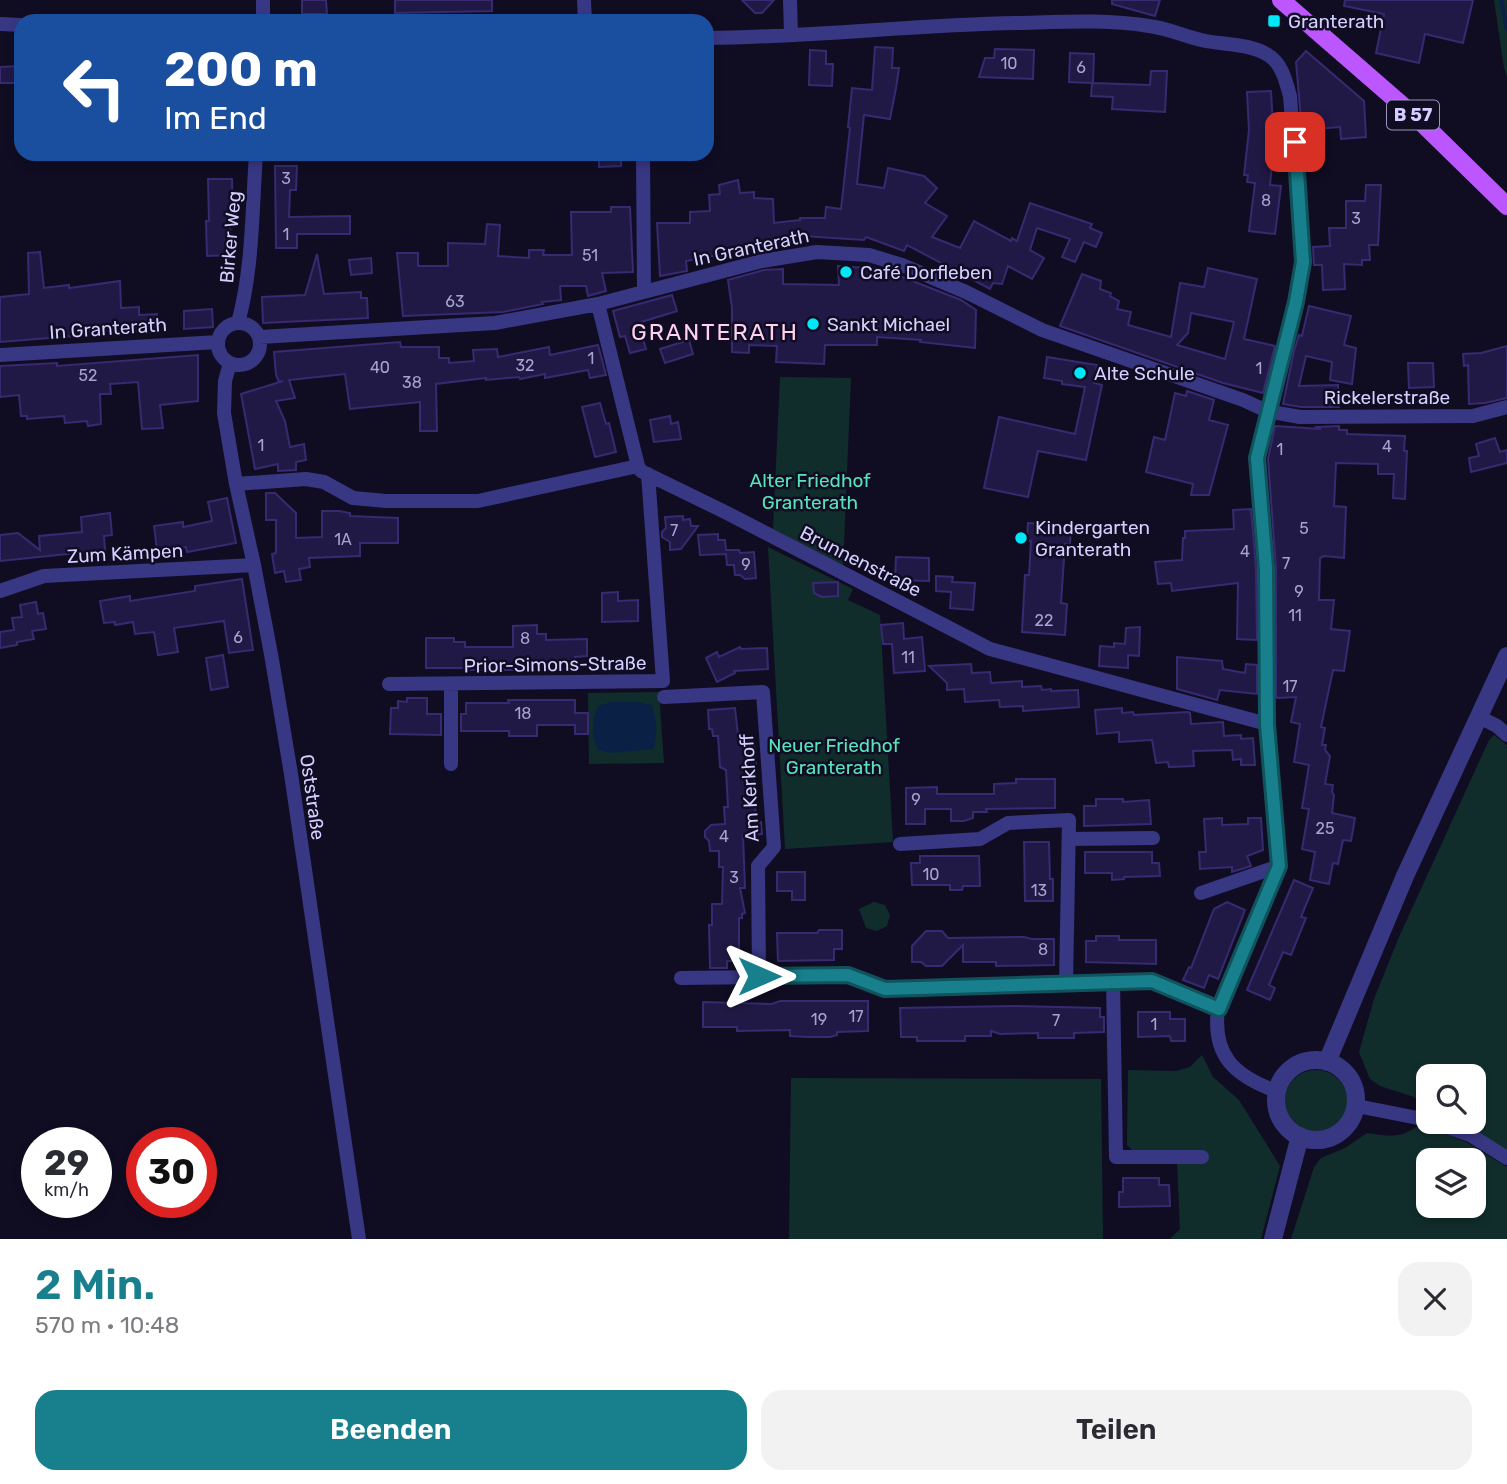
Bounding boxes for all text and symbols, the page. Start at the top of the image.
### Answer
place label: Granterath [1288,10,1384,33]
marker: Granterath [1266,13,1282,29]
text: 200 m [164,40,318,98]
icon: left [49,42,140,133]
house number: 10 [1000,54,1018,73]
house number: 6 [1076,58,1086,77]
text: Im End [164,99,267,137]
road number: B 57 [1387,100,1439,130]
pin [1265,112,1325,172]
icon: arrive [1276,123,1314,161]
house number: 3 [281,169,291,188]
street label: Birker Weg [215,190,246,284]
house number: 8 [1261,191,1271,210]
house number: 3 [1351,209,1361,228]
street label: In Granterath [691,224,811,271]
house number: 1 [283,225,289,244]
house number: 51 [582,246,598,265]
place label: Café Dorfleben [860,261,992,284]
marker: Café Dorfleben [838,264,854,280]
house number: 63 [445,292,465,311]
street label: In Granterath [48,313,168,344]
place label: Sankt Michael [827,313,950,336]
marker: Sankt Michael [805,316,821,332]
district label: GRANTERATH [631,318,799,346]
house number: 1 [588,349,594,368]
house number: 32 [515,356,535,375]
house number: 40 [370,358,390,377]
house number: 1 [1256,359,1262,378]
place label: Alte Schule [1094,362,1195,385]
marker: Alte Schule [1072,365,1088,381]
house number: 52 [79,366,97,385]
house number: 38 [402,373,422,392]
street label: Rickelerstraße [1324,386,1450,409]
house number: 1 [258,436,264,455]
house number: 4 [1382,437,1392,456]
house number: 1 [1277,440,1283,459]
park label: Alter Friedhof Granterath [749,469,871,514]
place label: Kindergarten Granterath [1035,516,1150,561]
house number: 5 [1299,519,1309,538]
house number: 7 [670,521,678,540]
street label: Brunnenstraße [796,521,925,602]
house number: 1A [334,530,352,549]
marker: Kindergarten Granterath [1013,530,1029,546]
street label: Zum Kämpen [66,539,184,568]
house number: 4 [1240,542,1250,561]
house number: 7 [1282,554,1290,573]
house number: 9 [741,555,751,574]
house number: 9 [1294,582,1304,601]
house number: 11 [1288,606,1302,625]
house number: 22 [1035,611,1053,630]
house number: 6 [233,628,243,647]
house number: 8 [520,629,530,648]
house number: 11 [901,648,915,667]
street label: Prior-Simons-Straße [463,651,647,678]
house number: 17 [1282,677,1298,696]
house number: 18 [514,704,532,723]
street label: Am Kerkhoff [735,732,764,843]
park label: Neuer Friedhof Granterath [768,734,900,779]
street label: Oststraße [295,753,330,841]
house number: 9 [911,790,921,809]
house number: 25 [1316,819,1334,838]
house number: 4 [719,827,729,846]
house number: 10 [922,865,940,884]
house number: 3 [729,868,739,887]
house number: 13 [1031,881,1047,900]
position arrow [722,939,796,1013]
house number: 8 [1038,940,1048,959]
house number: 17 [848,1007,864,1026]
house number: 19 [811,1010,827,1029]
house number: 7 [1052,1011,1060,1030]
house number: 1 [1151,1015,1157,1034]
map controls [1416,1064,1486,1218]
button: search [1416,1064,1486,1134]
speed limit sign: 30 [126,1127,217,1218]
text: 29 [44,1142,89,1184]
button: layers [1416,1148,1486,1218]
text: km/h [44,1179,89,1201]
text: 2 Min. [35,1260,155,1310]
button: close [1398,1262,1472,1336]
text: 570 m · 10:48 [35,1311,179,1339]
button: Beenden [35,1390,747,1470]
button: Teilen [761,1390,1472,1470]

